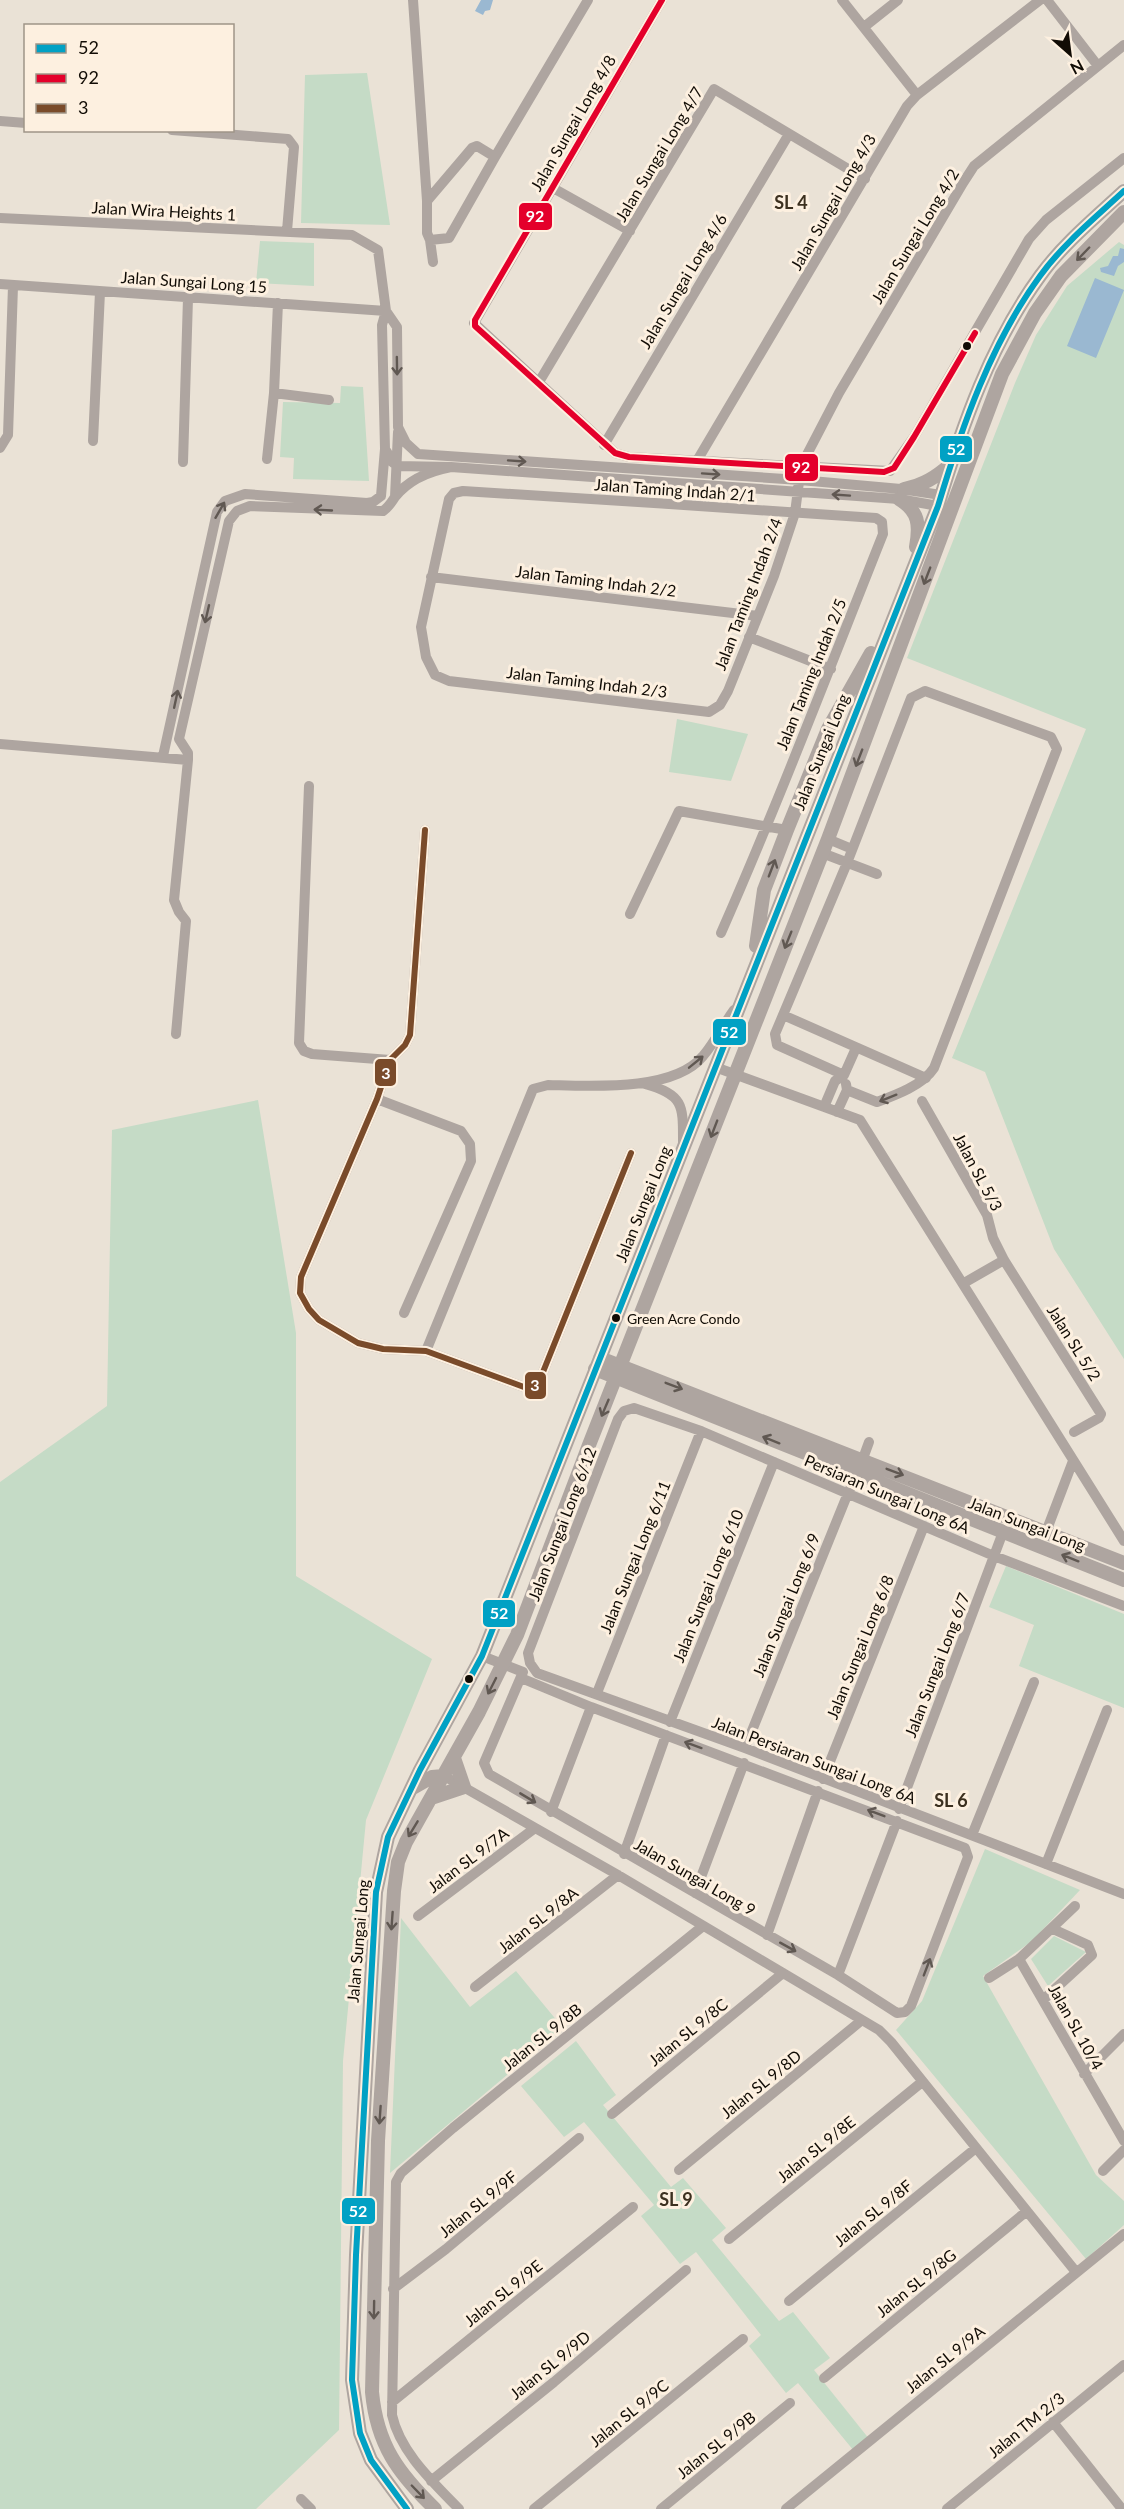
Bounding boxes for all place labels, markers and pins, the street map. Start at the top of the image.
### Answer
unlabelled marker [961,340,973,352]
place label: Green Acre Condo [627,1310,740,1327]
marker: Green Acre Condo [610,1312,622,1324]
unlabelled marker [463,1673,475,1685]

